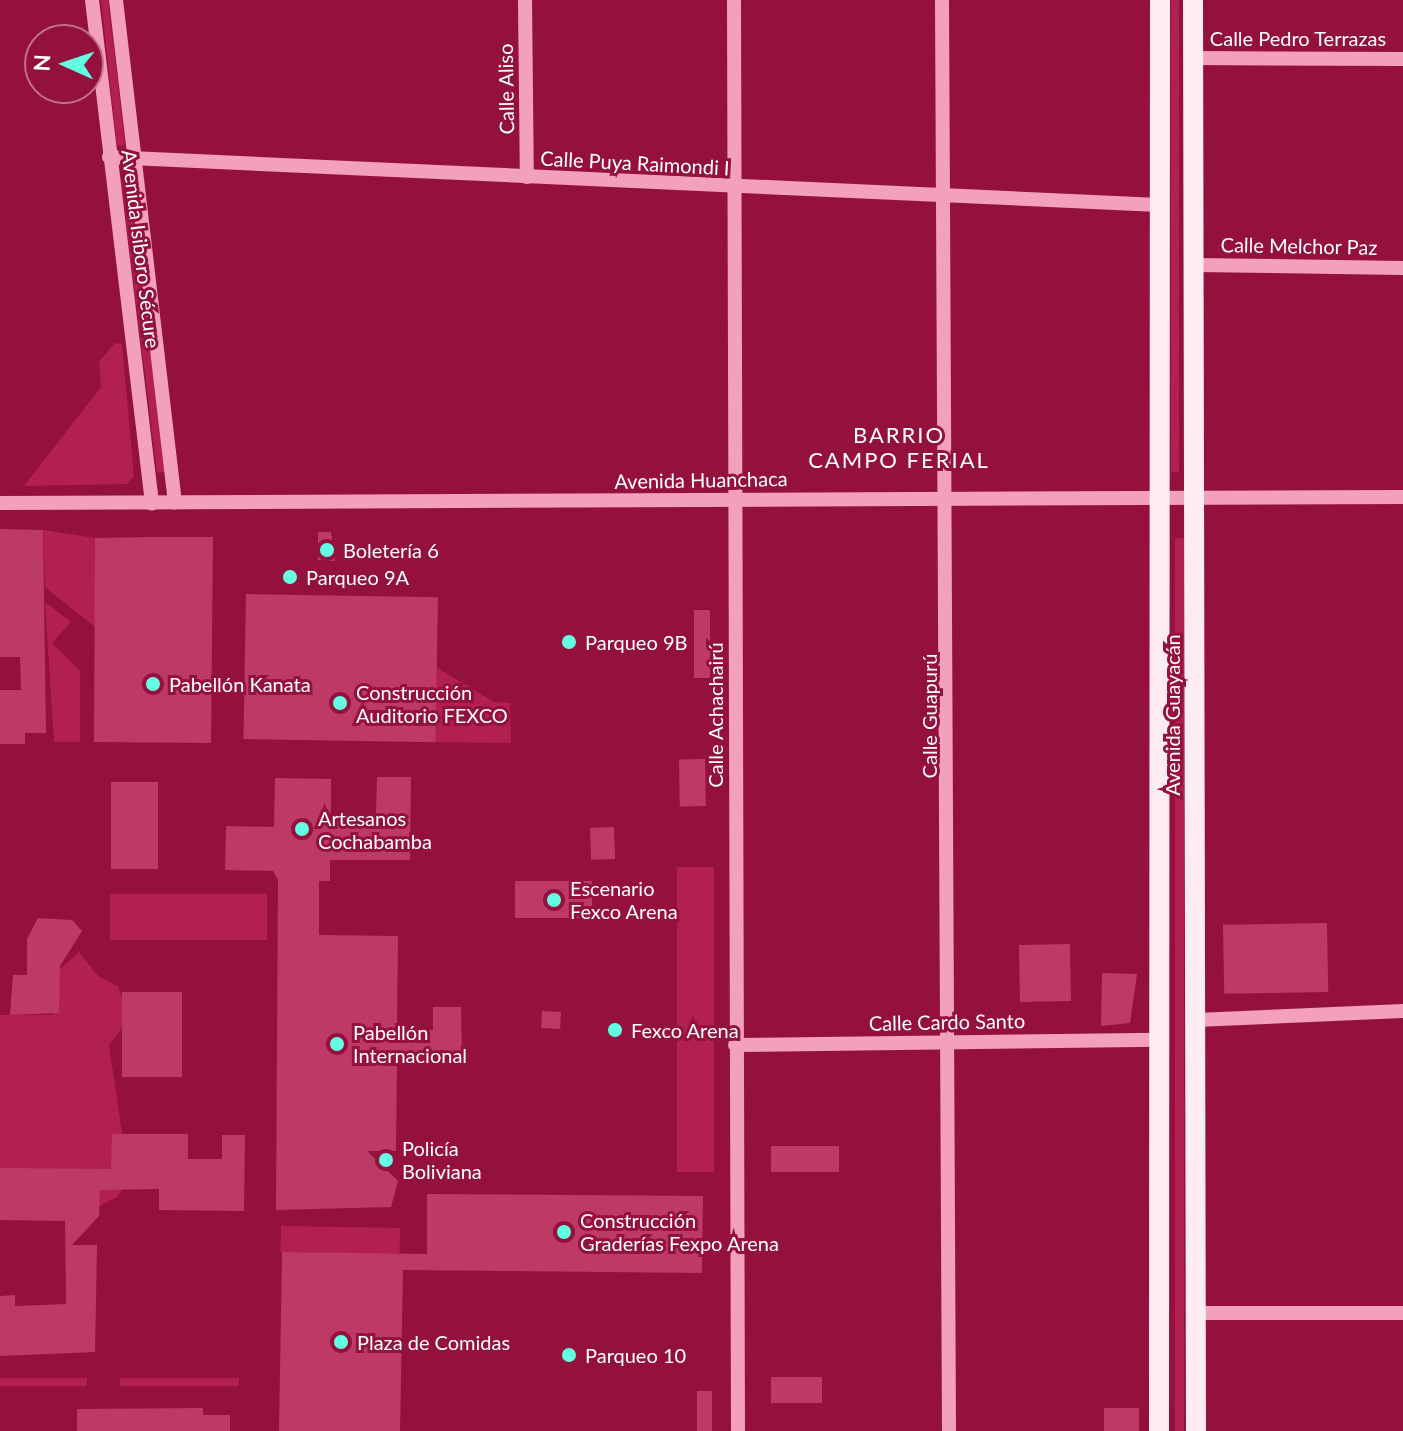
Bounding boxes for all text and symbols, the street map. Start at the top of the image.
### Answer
north arrow [24,24,104,104]
street label: Calle Pedro Terrazas [1210,26,1386,50]
street label: Calle Aliso [493,43,519,135]
text: N [28,54,55,72]
street label: Calle Puya Raimondi I [540,146,730,180]
street label: Avenida Isiboro Sécure [117,148,165,350]
street label: Calle Melchor Paz [1220,233,1378,259]
district label: BARRIO CAMPO FERIAL [808,421,990,472]
street label: Avenida Huanchaca [614,466,788,494]
place label: Boletería 6 [343,538,439,562]
marker: Boletería 6 [318,541,336,559]
place label: Parqueo 9A [306,565,409,589]
marker: Parqueo 9A [281,568,299,586]
place label: Parqueo 9B [585,630,687,654]
marker: Parqueo 9B [560,633,578,651]
street label: Avenida Guayacán [1160,634,1184,796]
street label: Calle Achachairú [703,642,727,788]
street label: Calle Guapurú [917,654,941,778]
place label: Pabellón Kanata [169,672,311,696]
marker: Pabellón Kanata [144,675,162,693]
place label: Construcción Auditorio FEXCO [356,680,508,727]
marker: Construcción Auditorio FEXCO [331,694,349,712]
place label: Artesanos Cochabamba [318,806,432,853]
marker: Artesanos Cochabamba [293,820,311,838]
place label: Escenario Fexco Arena [570,876,678,923]
marker: Escenario Fexco Arena [545,891,563,909]
street label: Calle Cardo Santo [869,1009,1025,1035]
place label: Fexco Arena [631,1018,739,1042]
place label: Pabellón Internacional [353,1020,467,1067]
marker: Fexco Arena [606,1021,624,1039]
marker: Pabellón Internacional [328,1035,346,1053]
place label: Policía Boliviana [402,1136,482,1183]
marker: Policía Boliviana [377,1151,395,1169]
place label: Construcción Graderías Fexpo Arena [580,1208,780,1255]
marker: Construcción Graderías Fexpo Arena [555,1223,573,1241]
place label: Plaza de Comidas [357,1330,510,1354]
marker: Plaza de Comidas [332,1333,350,1351]
place label: Parqueo 10 [585,1343,686,1367]
marker: Parqueo 10 [560,1346,578,1364]

